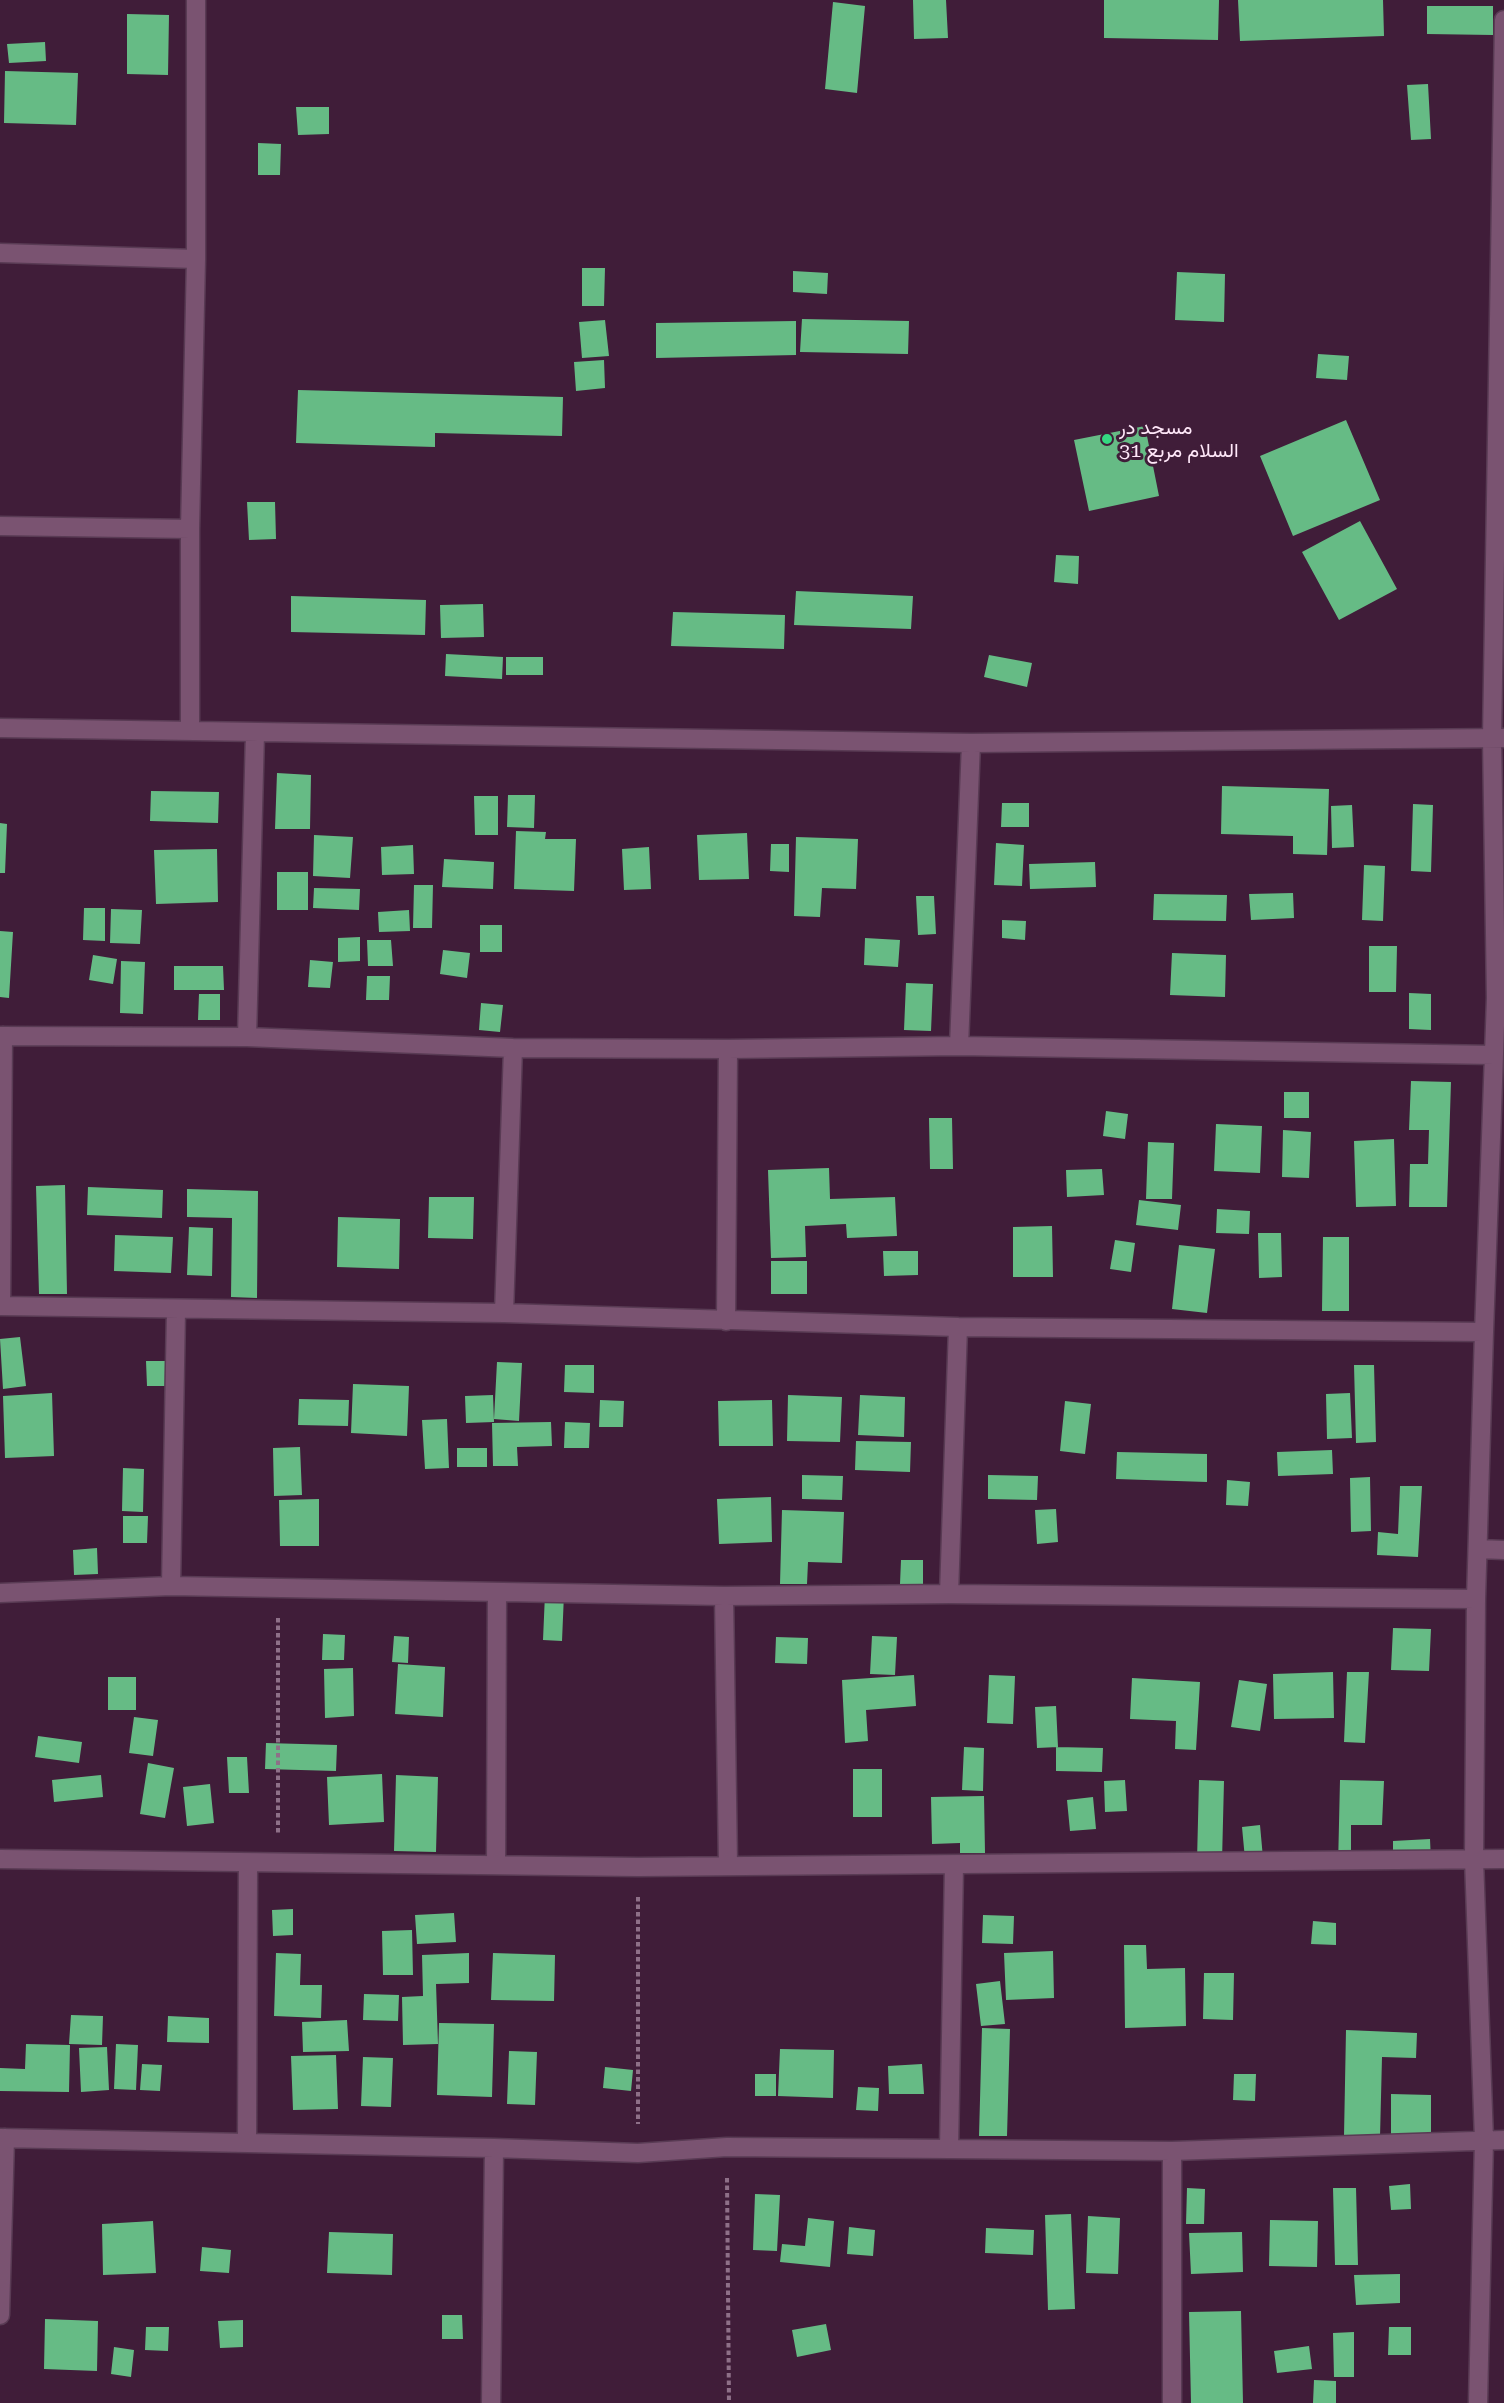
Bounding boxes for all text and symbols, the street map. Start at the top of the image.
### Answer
place label: مسجد در السلام مربع 31 [1119,416,1239,463]
marker: مسجد در السلام مربع 31 [1100,432,1114,446]

